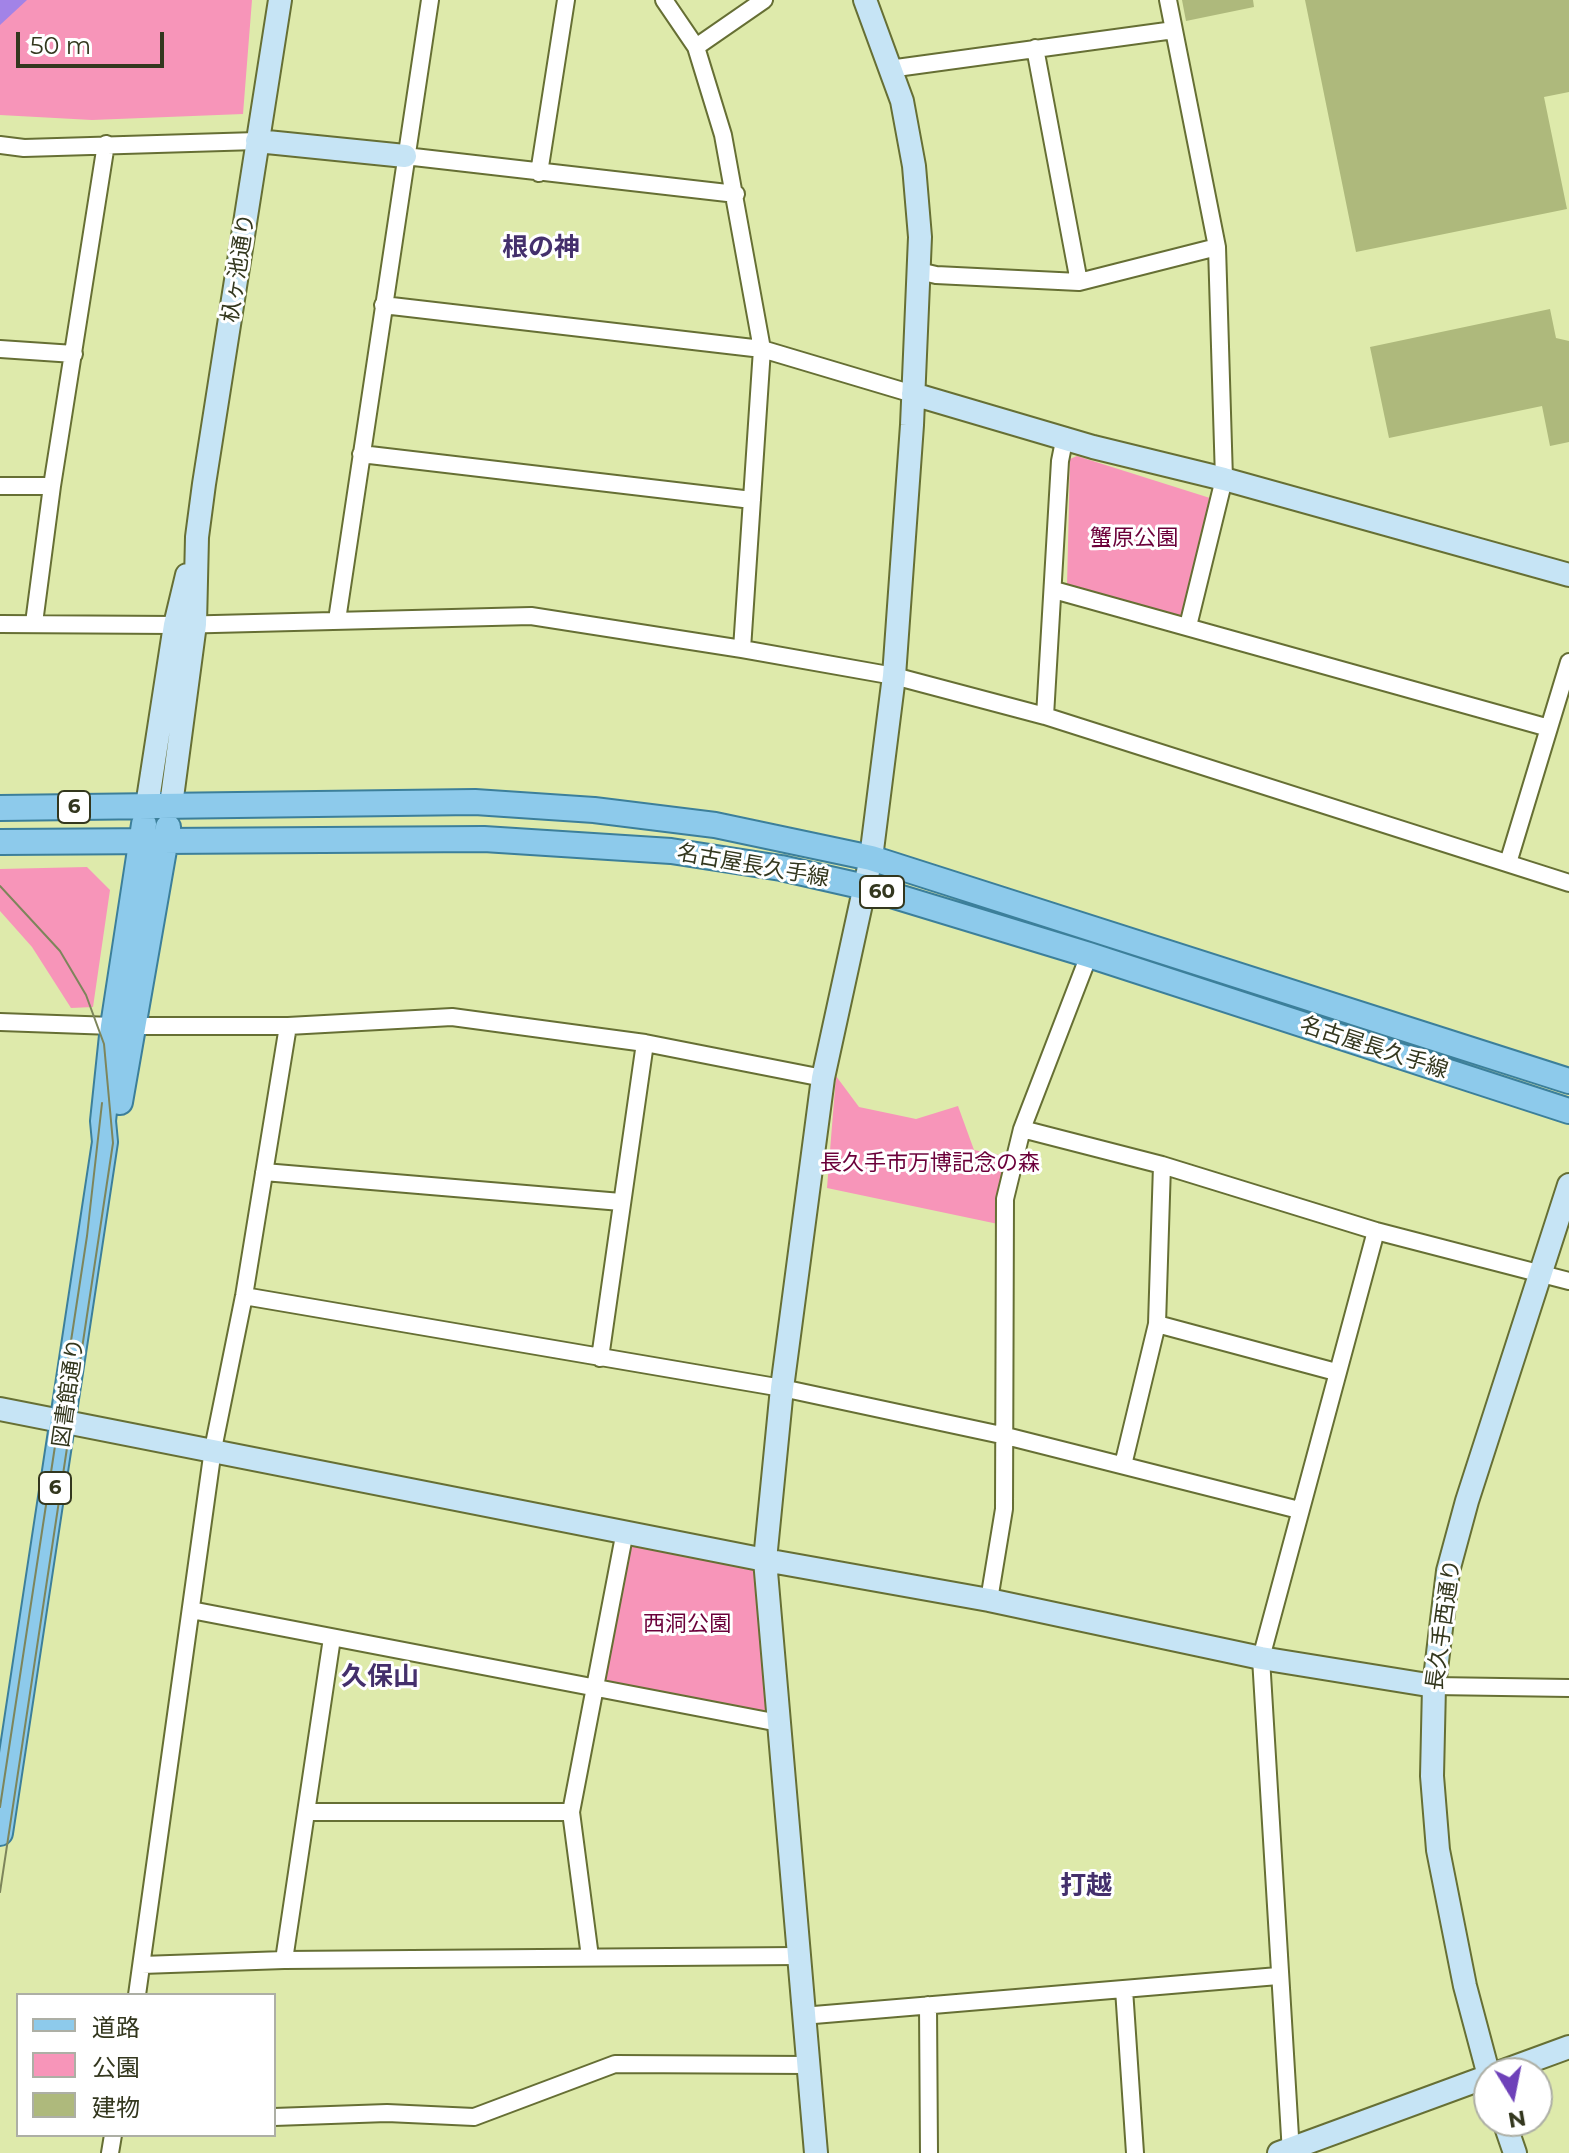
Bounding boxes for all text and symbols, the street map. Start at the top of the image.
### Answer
scale bar [20,16,168,66]
text: 50 m [30,31,91,60]
street label: 杁ヶ池通り [217,212,261,324]
district label: 根の神 [502,232,580,264]
park label: 蟹原公園 [1090,526,1178,552]
road number: 6 [58,791,90,823]
street label: 名古屋長久手線 [675,840,831,892]
road number: 60 [860,876,904,908]
street label: 名古屋長久手線 [1297,1012,1451,1084]
park label: 長久手市万博記念の森 [820,1151,1040,1177]
street label: 図書館通り [48,1337,90,1449]
road number: 6 [39,1472,71,1504]
street label: 長久手西通り [1422,1558,1466,1692]
park label: 西洞公園 [643,1612,731,1638]
district label: 久保山 [341,1661,419,1693]
district label: 打越 [1060,1870,1112,1902]
legend [16,1993,276,2137]
text: 道路 [92,2013,140,2042]
text: 公園 [92,2053,140,2082]
north arrow [1473,2057,1553,2137]
text: 建物 [92,2093,140,2122]
text: N [1506,2104,1528,2134]

